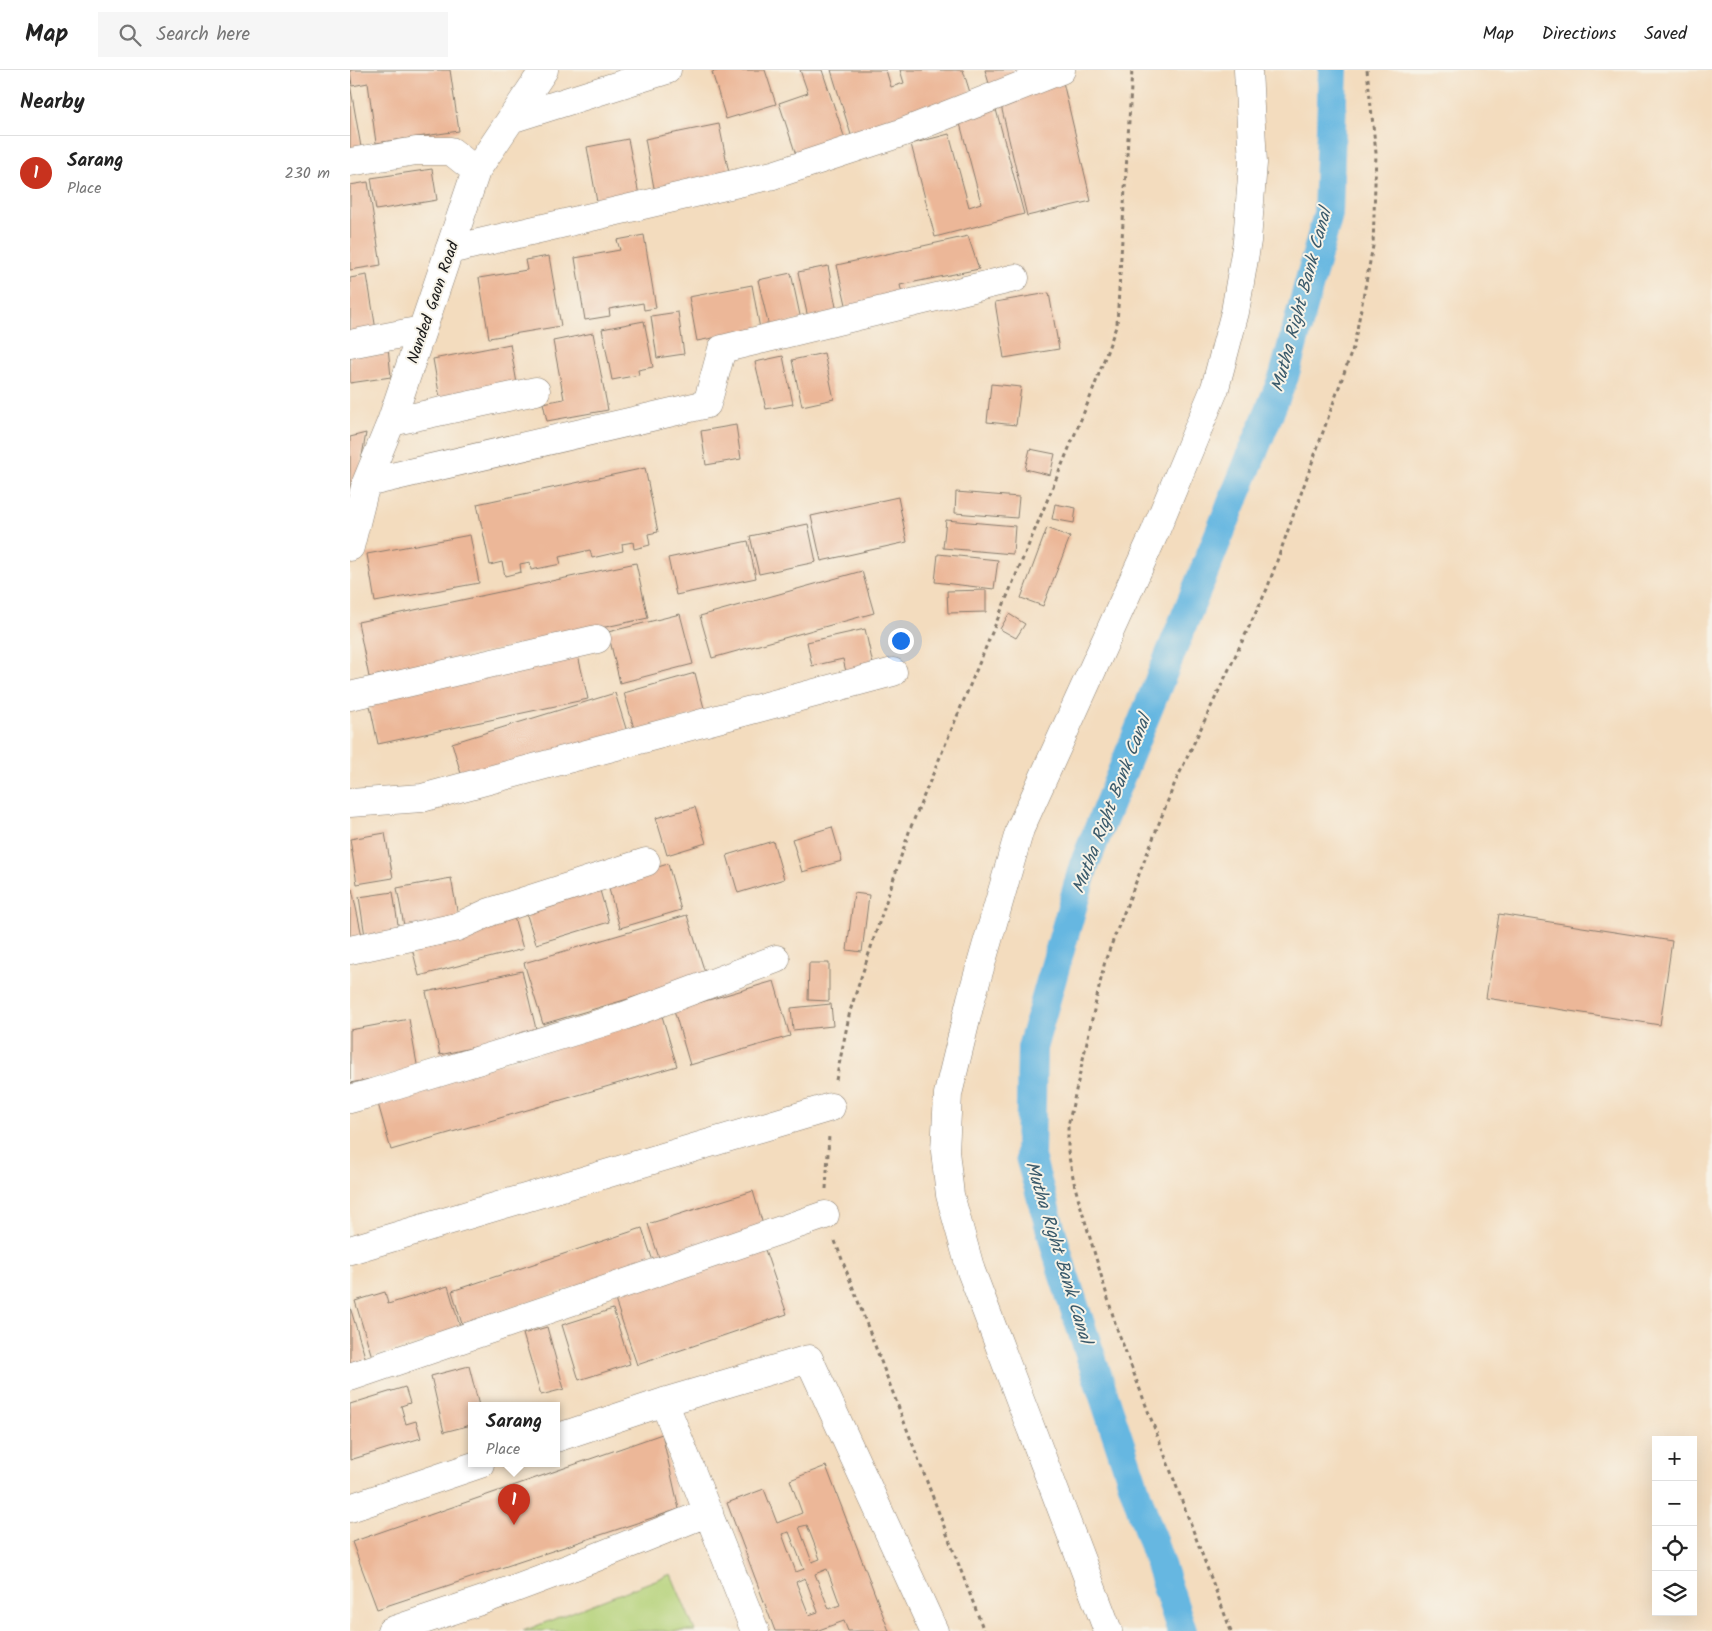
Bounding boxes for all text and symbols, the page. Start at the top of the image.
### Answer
search box [98,12,448,57]
text: Map [25,15,68,54]
text: Search here [156,20,250,50]
text: Map [1482,20,1514,49]
text: Directions [1542,20,1616,49]
text: Saved [1644,20,1687,49]
icon: search [116,21,144,49]
text: Nearby [20,86,85,119]
text: Sarang [67,146,123,176]
text: 1 [34,161,38,186]
text: 230 m [284,161,330,186]
text: Place [67,176,101,201]
water label: Mutha Right Bank Canal [1264,202,1342,395]
street label: Nanded Gaon Road [401,237,466,367]
your location [888,628,914,654]
water label: Mutha Right Bank Canal [1065,708,1161,898]
water label: Mutha Right Bank Canal [1016,1158,1100,1351]
popup [468,1402,560,1467]
text: Sarang [486,1407,542,1437]
map controls [1652,1436,1697,1616]
button: + [1652,1436,1697,1481]
text: Place [486,1437,520,1462]
button: − [1652,1481,1697,1526]
pin: 1 [498,1484,530,1525]
button: locate [1652,1526,1697,1571]
button: layers [1652,1571,1697,1616]

